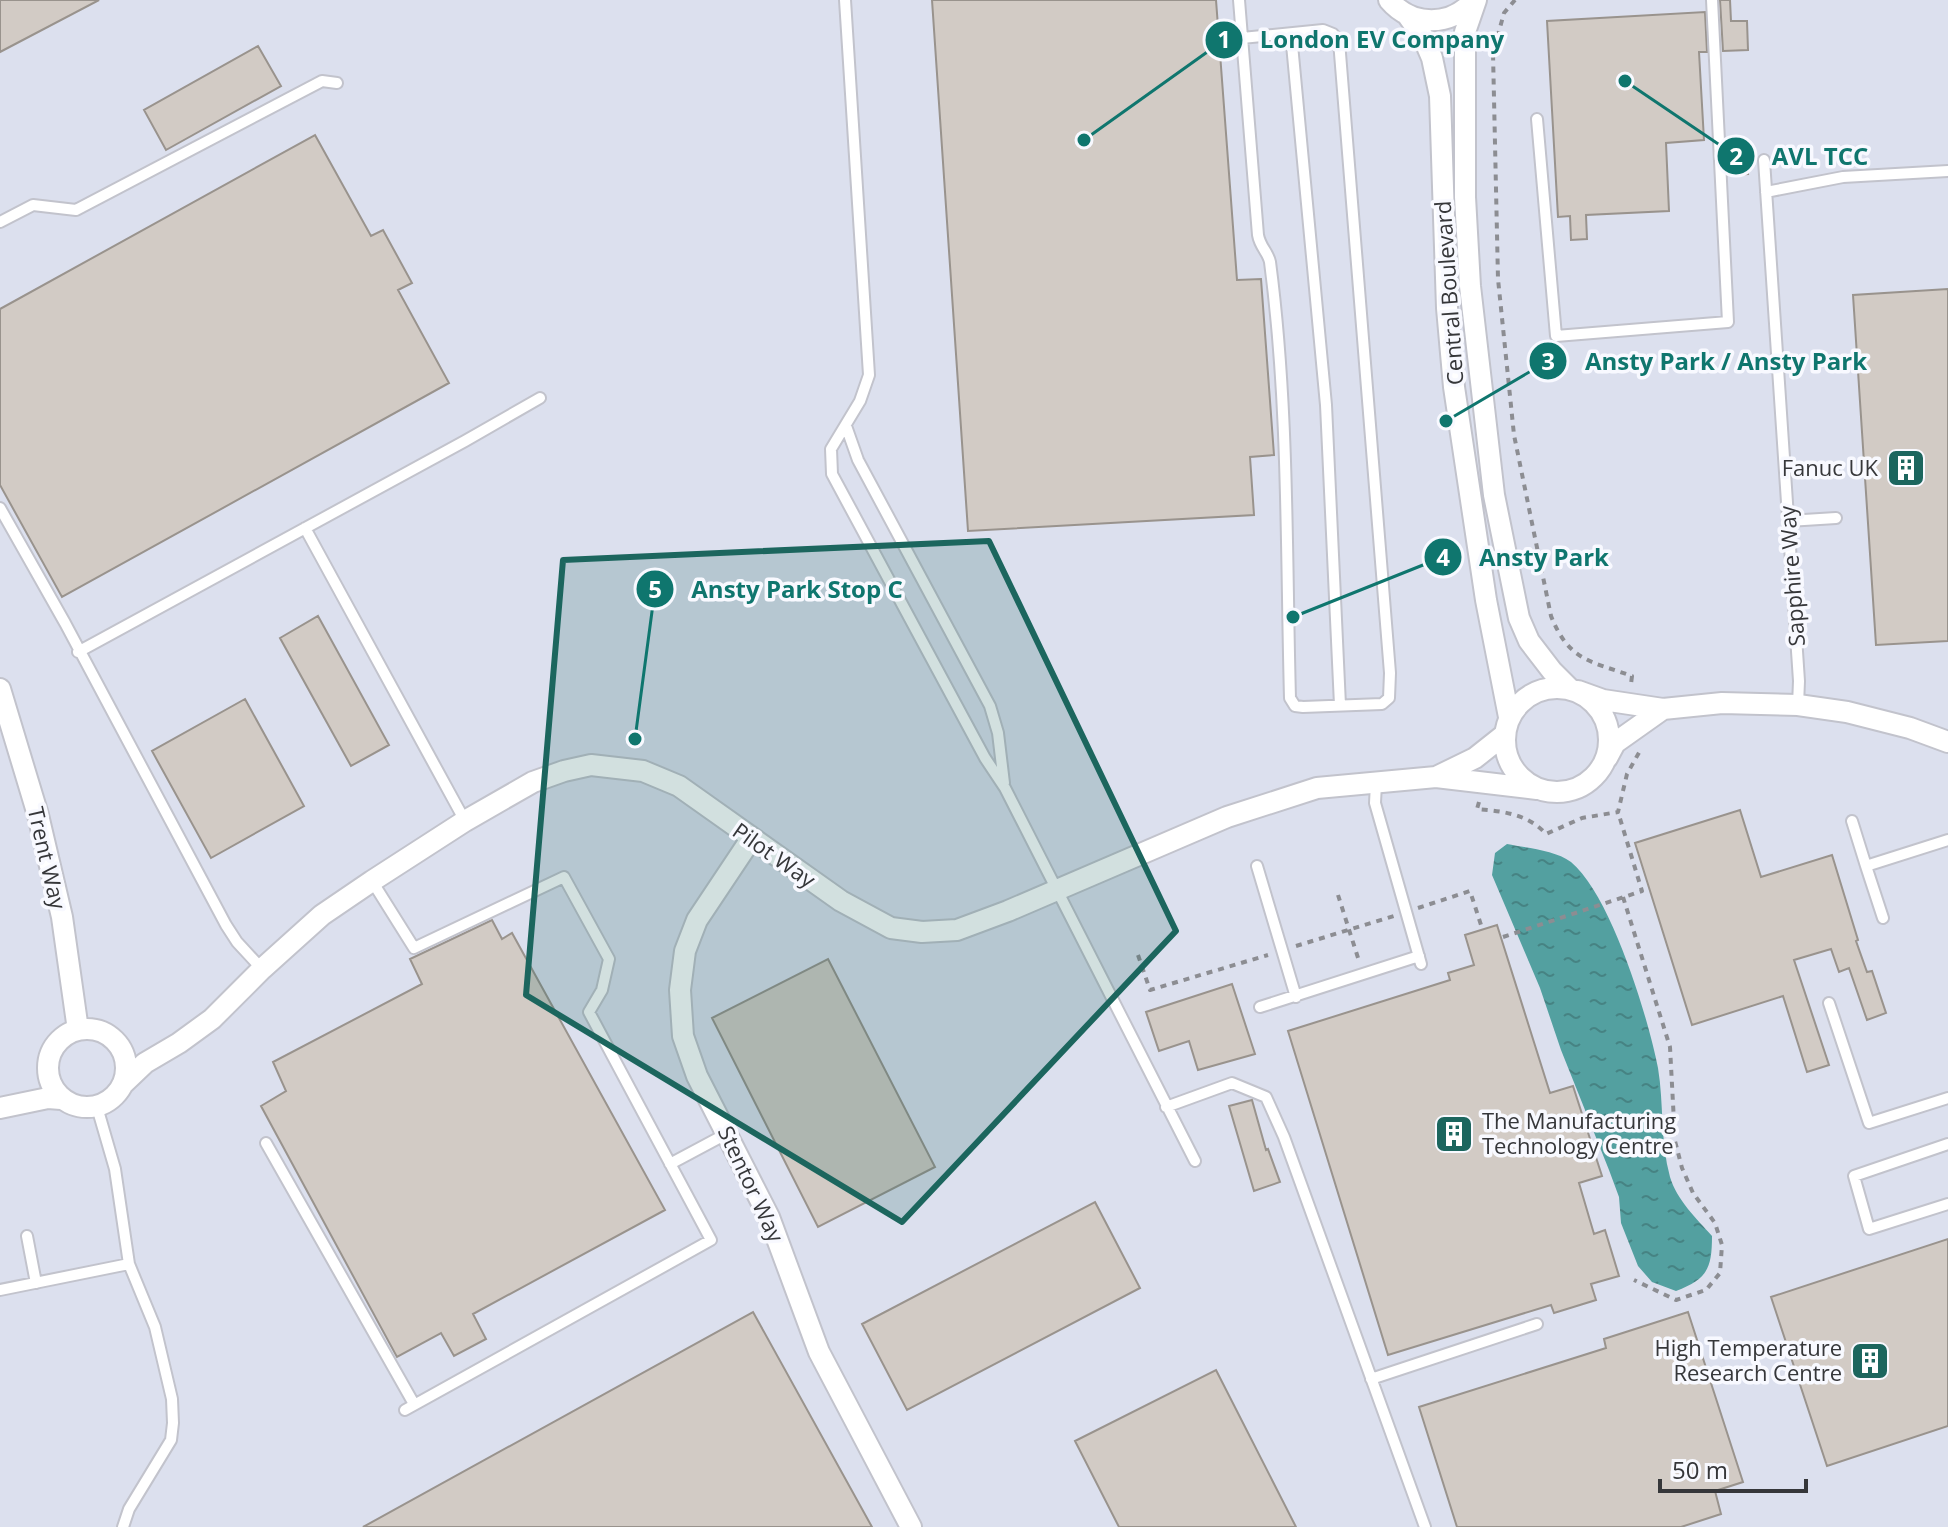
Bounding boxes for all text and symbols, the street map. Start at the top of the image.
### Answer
callout: London EV Company [1204,16,1520,64]
text: 1 [1217,22,1231,55]
text: London EV Company [1260,22,1505,55]
callout: AVL TCC [1716,132,1884,180]
text: 2 [1729,139,1743,172]
text: AVL TCC [1772,139,1868,172]
street label: Central Boulevard [1427,200,1469,386]
callout: Ansty Park / Ansty Park [1528,337,1883,385]
text: 3 [1541,344,1555,377]
text: Ansty Park / Ansty Park [1585,344,1867,377]
building icon: Fanuc UK [1885,447,1927,489]
place label: Fanuc UK [1782,452,1879,482]
street label: Sapphire Way [1771,504,1811,647]
callout: Ansty Park [1423,533,1624,581]
text: 4 [1436,540,1450,573]
text: Ansty Park [1479,540,1609,573]
callout: Ansty Park Stop C [635,565,919,613]
text: 5 [648,572,662,605]
text: Ansty Park Stop C [691,572,903,605]
street label: Trent Way [22,804,75,913]
street label: Pilot Way [727,815,823,894]
place label: The Manufacturing Technology Centre [1482,1105,1676,1160]
building icon: The Manufacturing Technology Centre [1433,1113,1475,1155]
street label: Stentor Way [712,1121,792,1247]
place label: High Temperature Research Centre [1655,1332,1842,1387]
building icon: High Temperature Research Centre [1849,1340,1891,1382]
scale bar [1660,1443,1806,1493]
text: 50 m [1672,1453,1728,1486]

